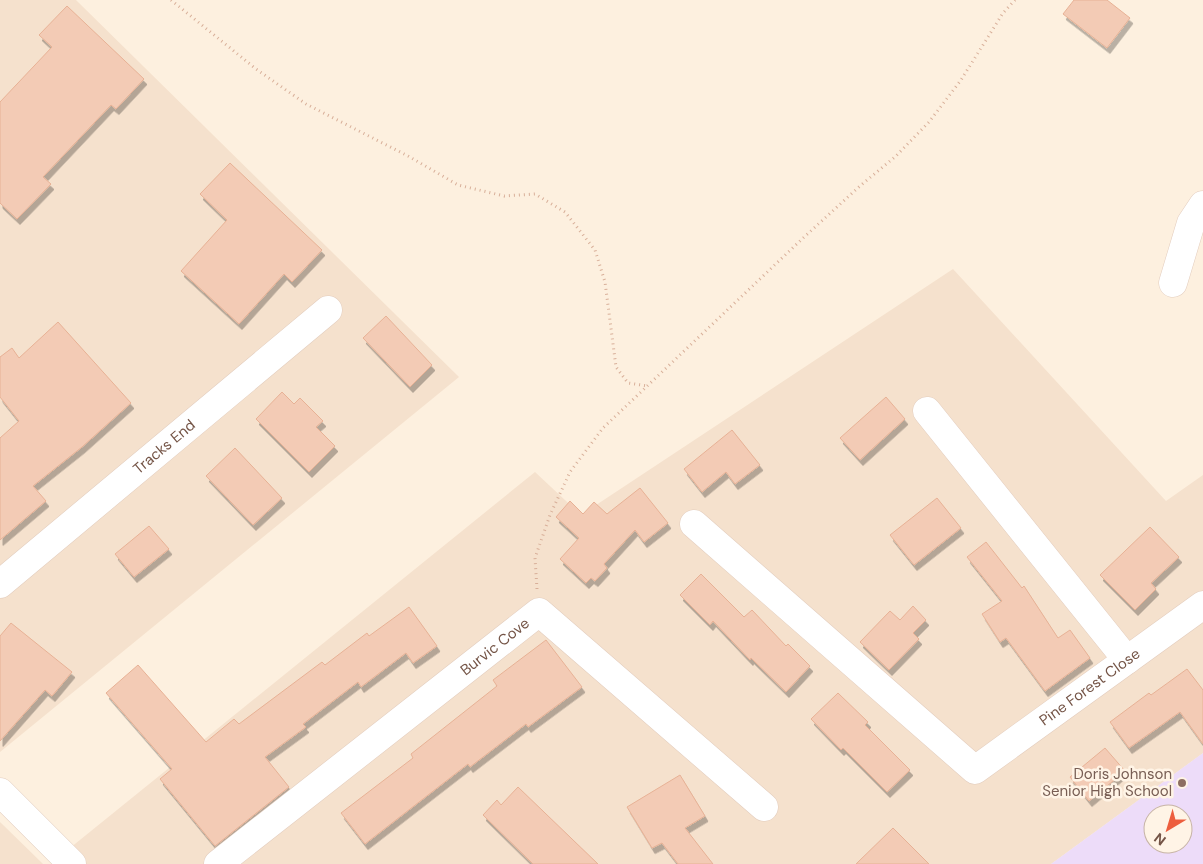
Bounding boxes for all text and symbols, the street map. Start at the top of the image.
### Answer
street label: Tracks End [129,415,199,479]
street label: Burvic Cove [456,613,534,680]
street label: Pine Forest Close [1035,644,1144,730]
place label: Doris Johnson Senior High School [1042,764,1172,801]
marker: Doris Johnson Senior High School [1176,777,1188,789]
north arrow [1143,804,1193,854]
text: N [1150,829,1170,849]

